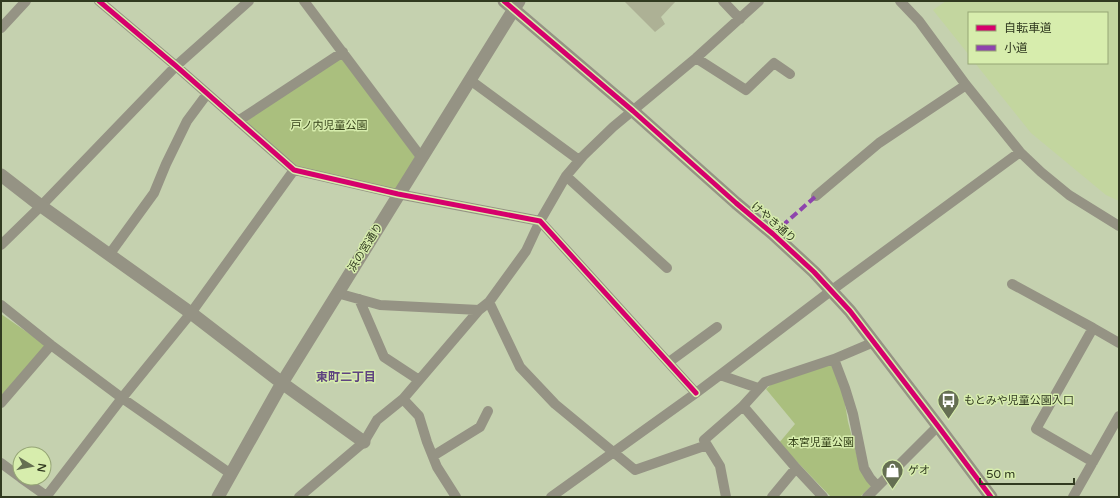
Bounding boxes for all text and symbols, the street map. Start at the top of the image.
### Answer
legend [968,12,1108,64]
text: 自転車道 [1004,21,1052,35]
text: 小道 [1004,41,1028,55]
park label: 戸ノ内児童公園 [291,119,368,132]
street label: けやき通り [749,199,799,245]
street label: 浜の宮通り [345,220,386,274]
district label: 東町二丁目 [316,370,376,384]
bus stop icon: もとみや児童公園入口 [935,387,961,420]
place label: もとみや児童公園入口 [964,394,1074,407]
park label: 本宮児童公園 [788,436,854,449]
north arrow [12,446,52,486]
shop icon: ゲオ [879,457,905,490]
scale bar [980,460,1074,486]
text: N [34,462,49,473]
place label: ゲオ [908,464,930,477]
text: 50 m [986,467,1015,481]

